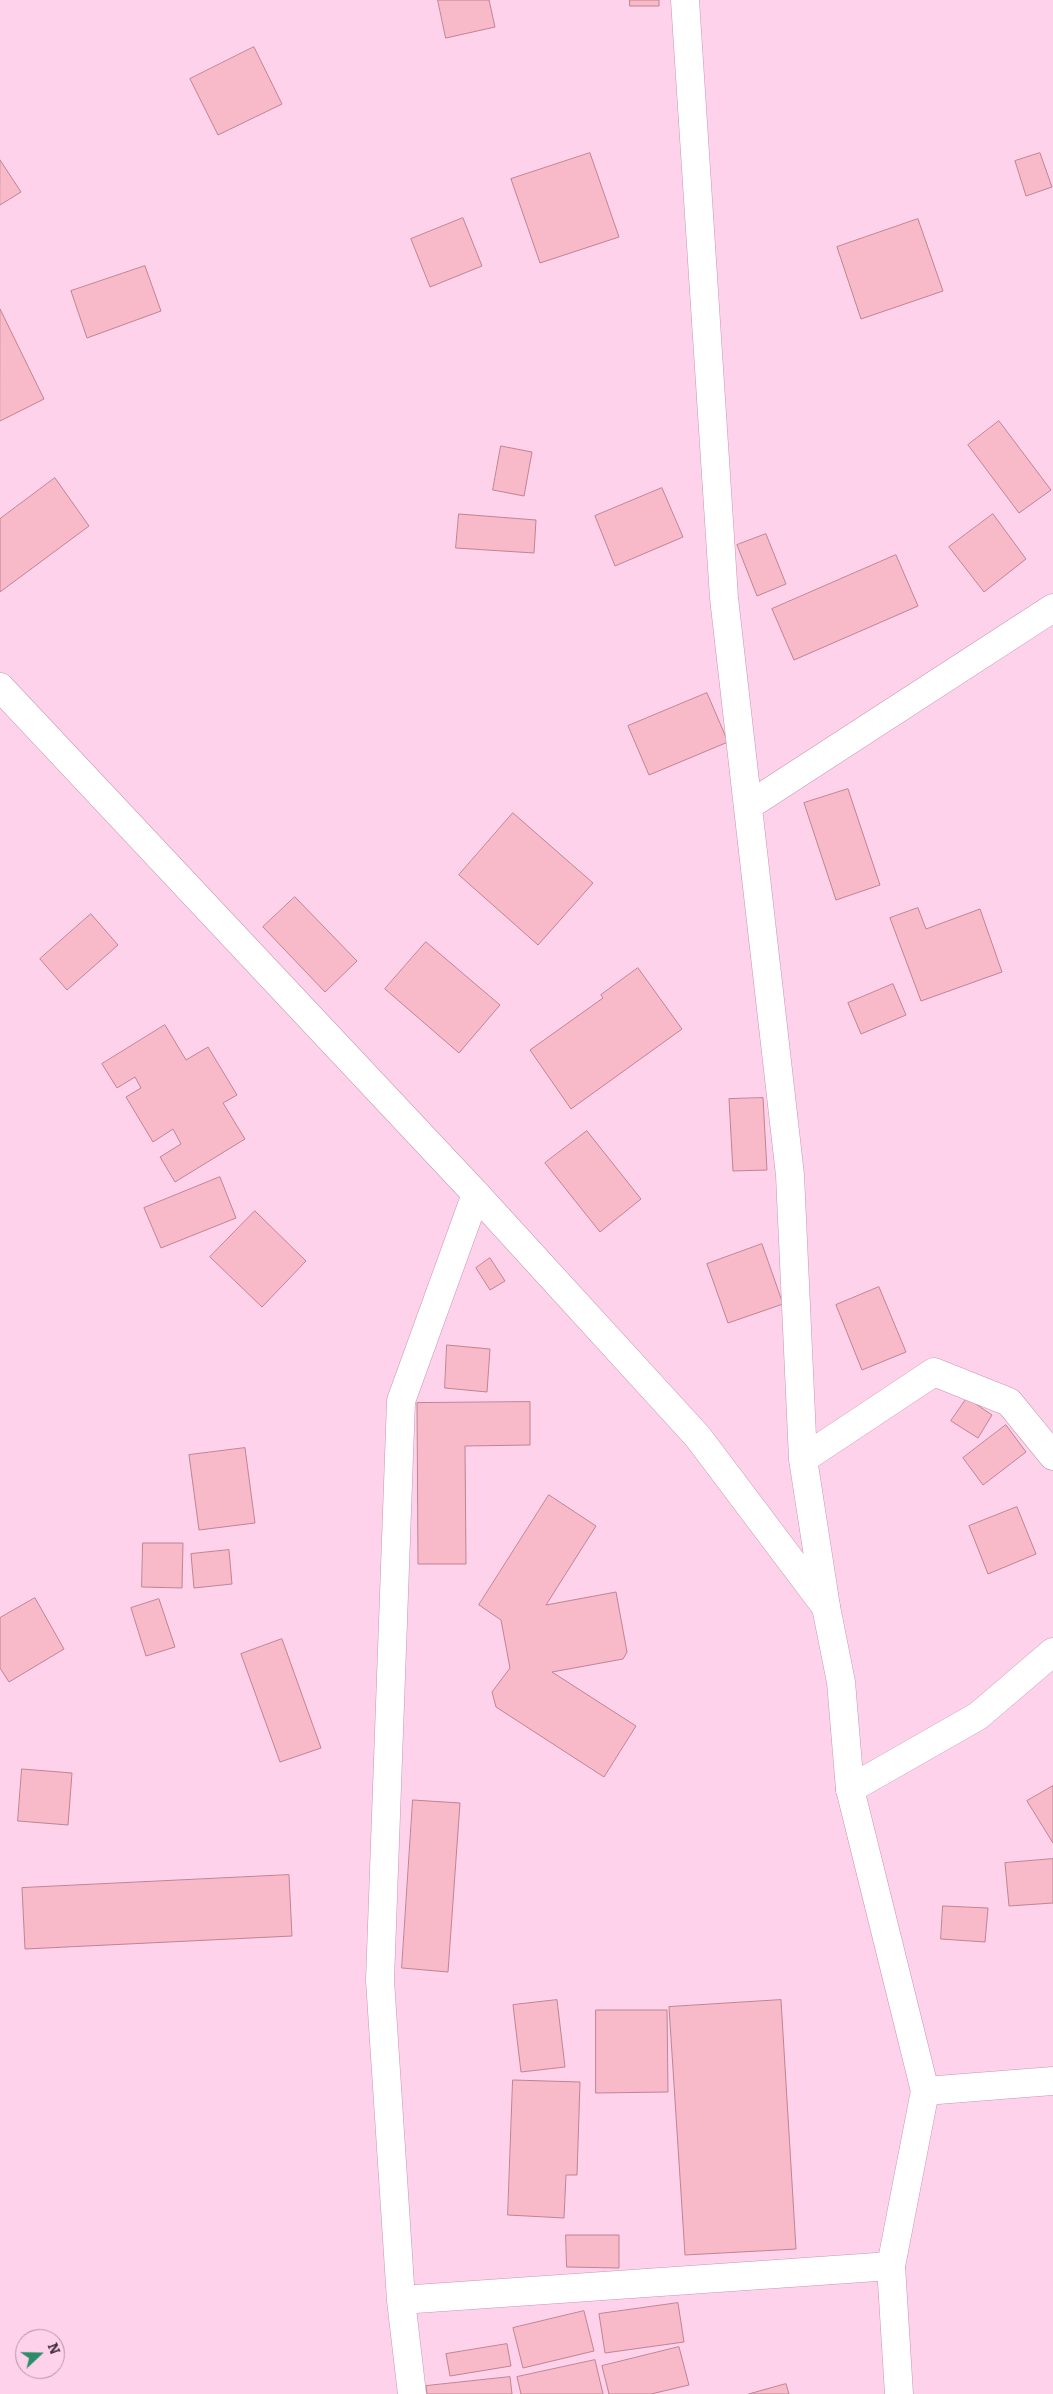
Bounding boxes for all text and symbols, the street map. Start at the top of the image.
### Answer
north arrow [15,2329,65,2379]
text: N [44,2341,63,2357]

